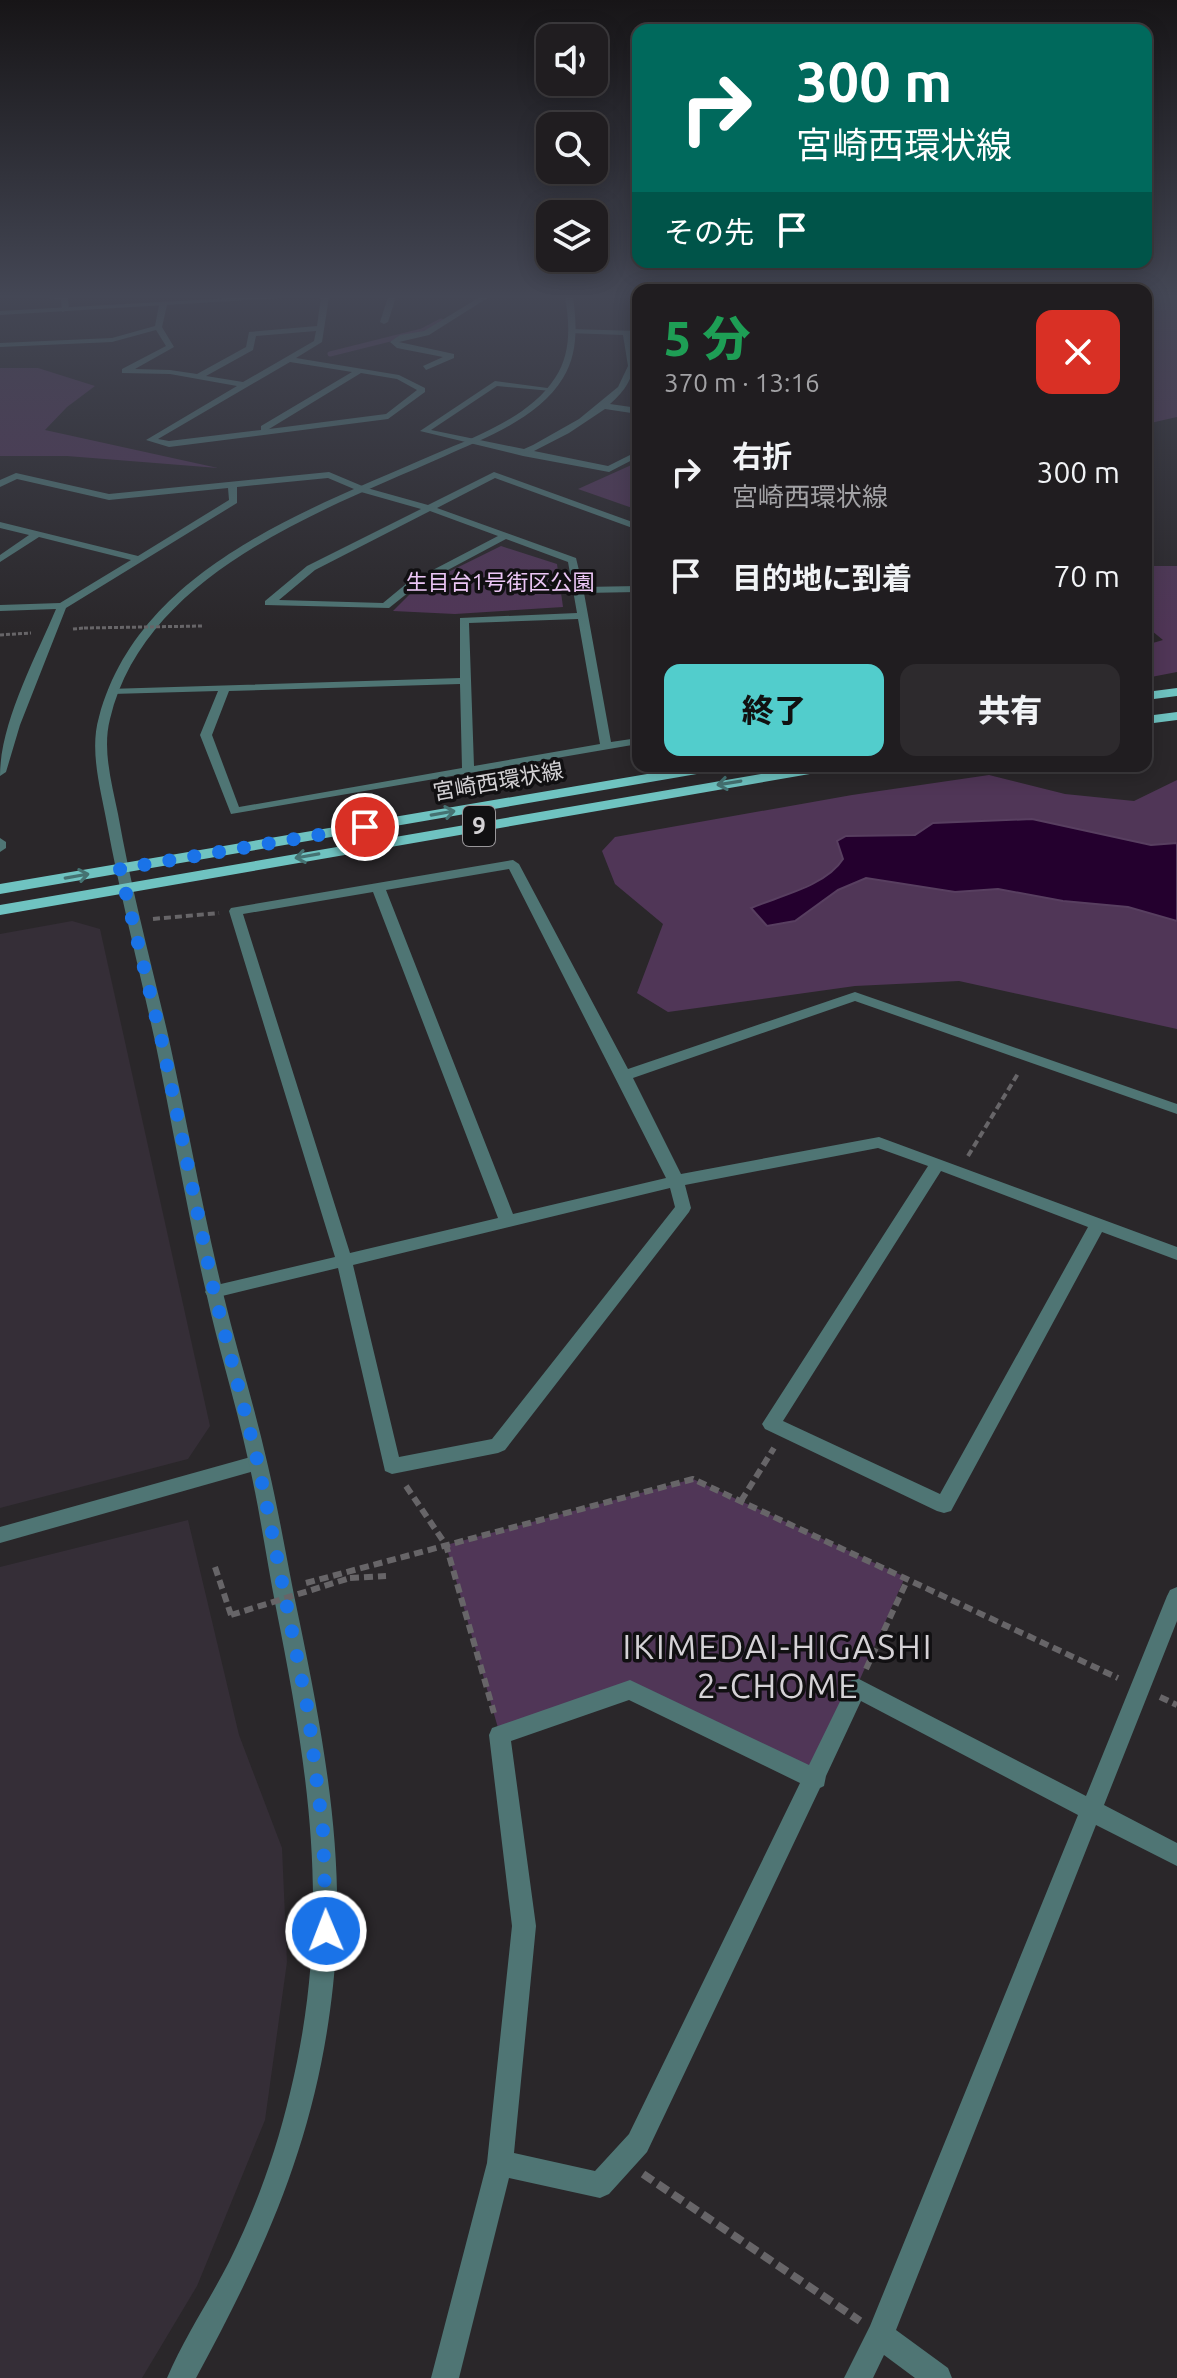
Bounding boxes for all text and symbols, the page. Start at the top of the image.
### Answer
map controls [536,24,608,272]
button: sound [536,24,608,96]
text: 300 m [796,50,952,113]
icon: right [664,56,768,160]
button: search [536,112,608,184]
text: 宮崎西環状線 [796,124,1012,165]
button: layers [536,200,608,272]
icon: arrive [770,208,814,252]
text: その先 [664,215,754,249]
button: close [1036,310,1120,394]
text: 5 分 [664,311,751,365]
text: 370 m · 13:16 [664,368,820,397]
text: 右折 [732,439,792,473]
icon: right [664,450,708,494]
text: 300 m [1036,455,1120,489]
text: 宮崎西環状線 [732,482,888,511]
icon: arrive [664,554,708,598]
text: 70 m [1053,559,1120,593]
text: 目的地に到着 [732,561,912,595]
park label: 生目台1号街区公園 [406,569,594,594]
button: 終了 [664,664,884,756]
button: 共有 [900,664,1120,756]
street label: 宮崎西環状線 [431,757,565,804]
one-way arrow [717,777,742,792]
pin [331,793,399,861]
icon: arrive [343,805,387,849]
one-way arrow [430,805,456,820]
road number: 9 [463,806,495,846]
one-way arrow [295,850,320,865]
one-way arrow [64,868,89,883]
district label: IKIMEDAI-HIGASHI 2-CHOME [623,1627,933,1704]
position arrow [284,1889,368,1973]

